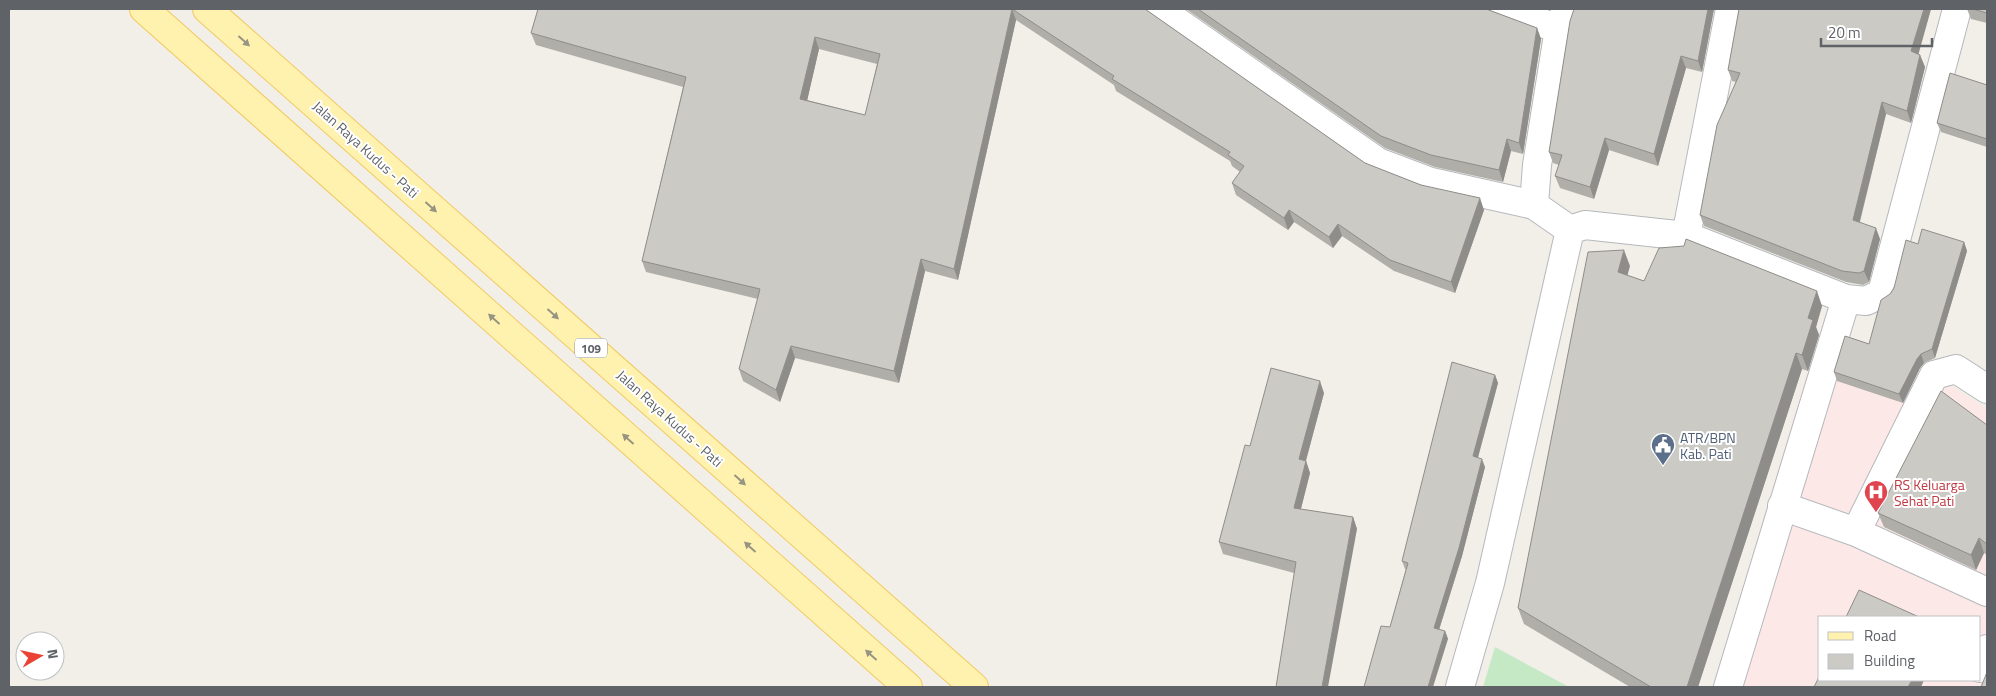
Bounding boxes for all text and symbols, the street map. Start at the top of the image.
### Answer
scale bar [1821,15,1932,47]
text: 20 m [1828,21,1861,44]
one-way arrow [238,35,250,46]
street label: Jalan Raya Kudus - Pati [308,96,424,202]
one-way arrow [425,201,437,213]
one-way arrow [546,309,559,320]
one-way arrow [487,314,500,325]
road number: 109 [575,338,607,358]
street label: Jalan Raya Kudus - Pati [612,365,728,471]
place label: ATR/BPN Kab. Pati [1680,427,1736,464]
public building icon: ATR/BPN Kab. Pati [1650,432,1676,466]
one-way arrow [623,433,635,445]
one-way arrow [734,474,746,486]
place label: RS Keluarga Sehat Pati [1894,474,1965,511]
hospital icon: RS Keluarga Sehat Pati [1863,479,1889,513]
one-way arrow [744,541,756,553]
legend [1818,616,1981,681]
text: Road [1864,624,1896,647]
north arrow [15,631,65,681]
text: N [42,647,64,660]
one-way arrow [866,649,878,661]
text: Building [1864,649,1915,672]

